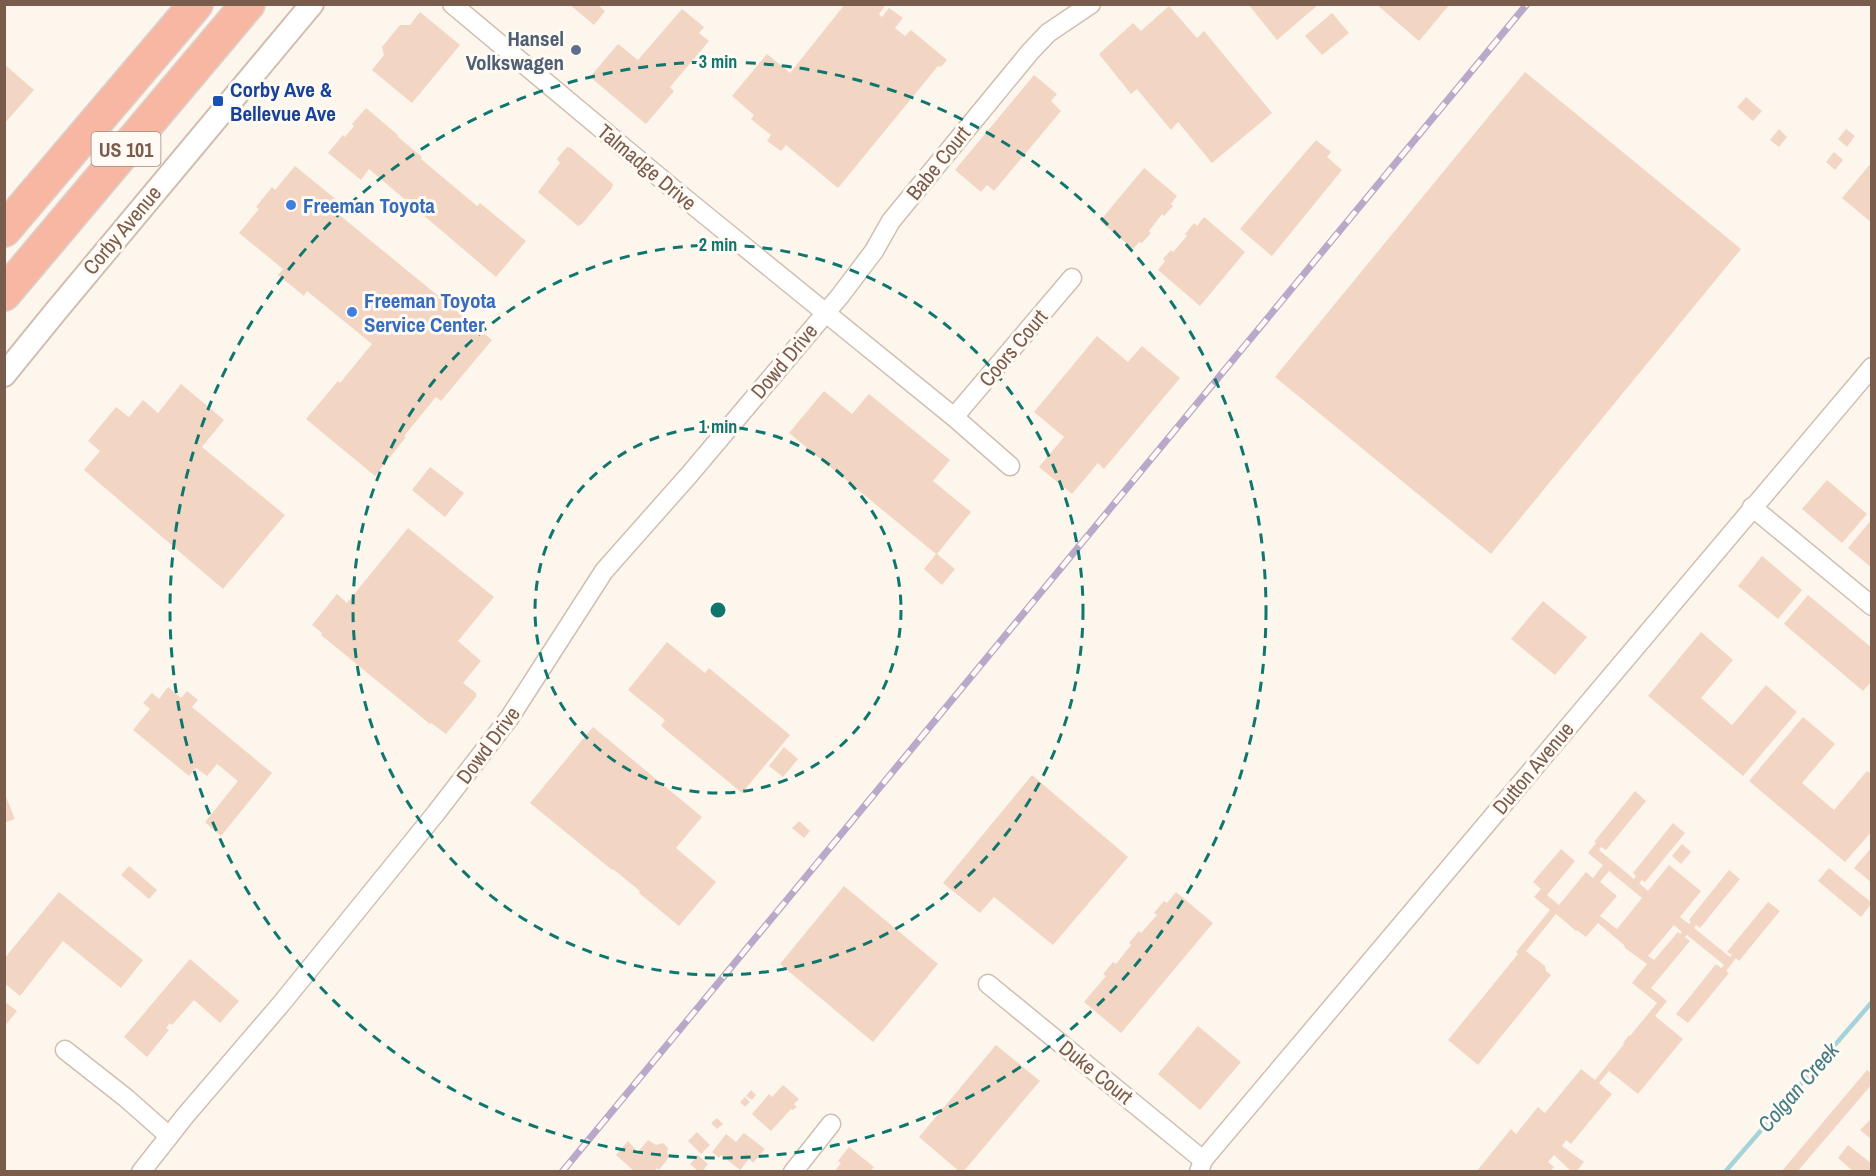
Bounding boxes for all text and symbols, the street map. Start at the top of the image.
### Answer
place label: Hansel Volkswagen [466,24,564,77]
marker: Hansel Volkswagen [569,43,583,57]
text: 3 min [699,49,737,74]
place label: Corby Ave & Bellevue Ave [230,75,336,128]
marker: Corby Ave & Bellevue Ave [211,94,225,108]
street label: Talmadge Drive [591,117,703,217]
street label: Babe Court [899,120,977,206]
road number: US 101 [92,132,160,166]
street label: Corby Avenue [76,179,168,281]
place label: Freeman Toyota [303,191,435,220]
marker: Freeman Toyota [284,198,298,212]
text: 2 min [699,232,737,257]
place label: Freeman Toyota Service Center [364,286,496,339]
street label: Coors Court [972,303,1054,393]
marker: Freeman Toyota Service Center [345,305,359,319]
street label: Dowd Drive [744,317,824,405]
text: 1 min [699,414,737,439]
centre of rings [708,600,728,620]
street label: Dowd Drive [449,700,527,790]
street label: Dutton Avenue [1486,716,1580,820]
street label: Duke Court [1053,1033,1139,1111]
water label: Colgan Creek [1750,1035,1846,1138]

